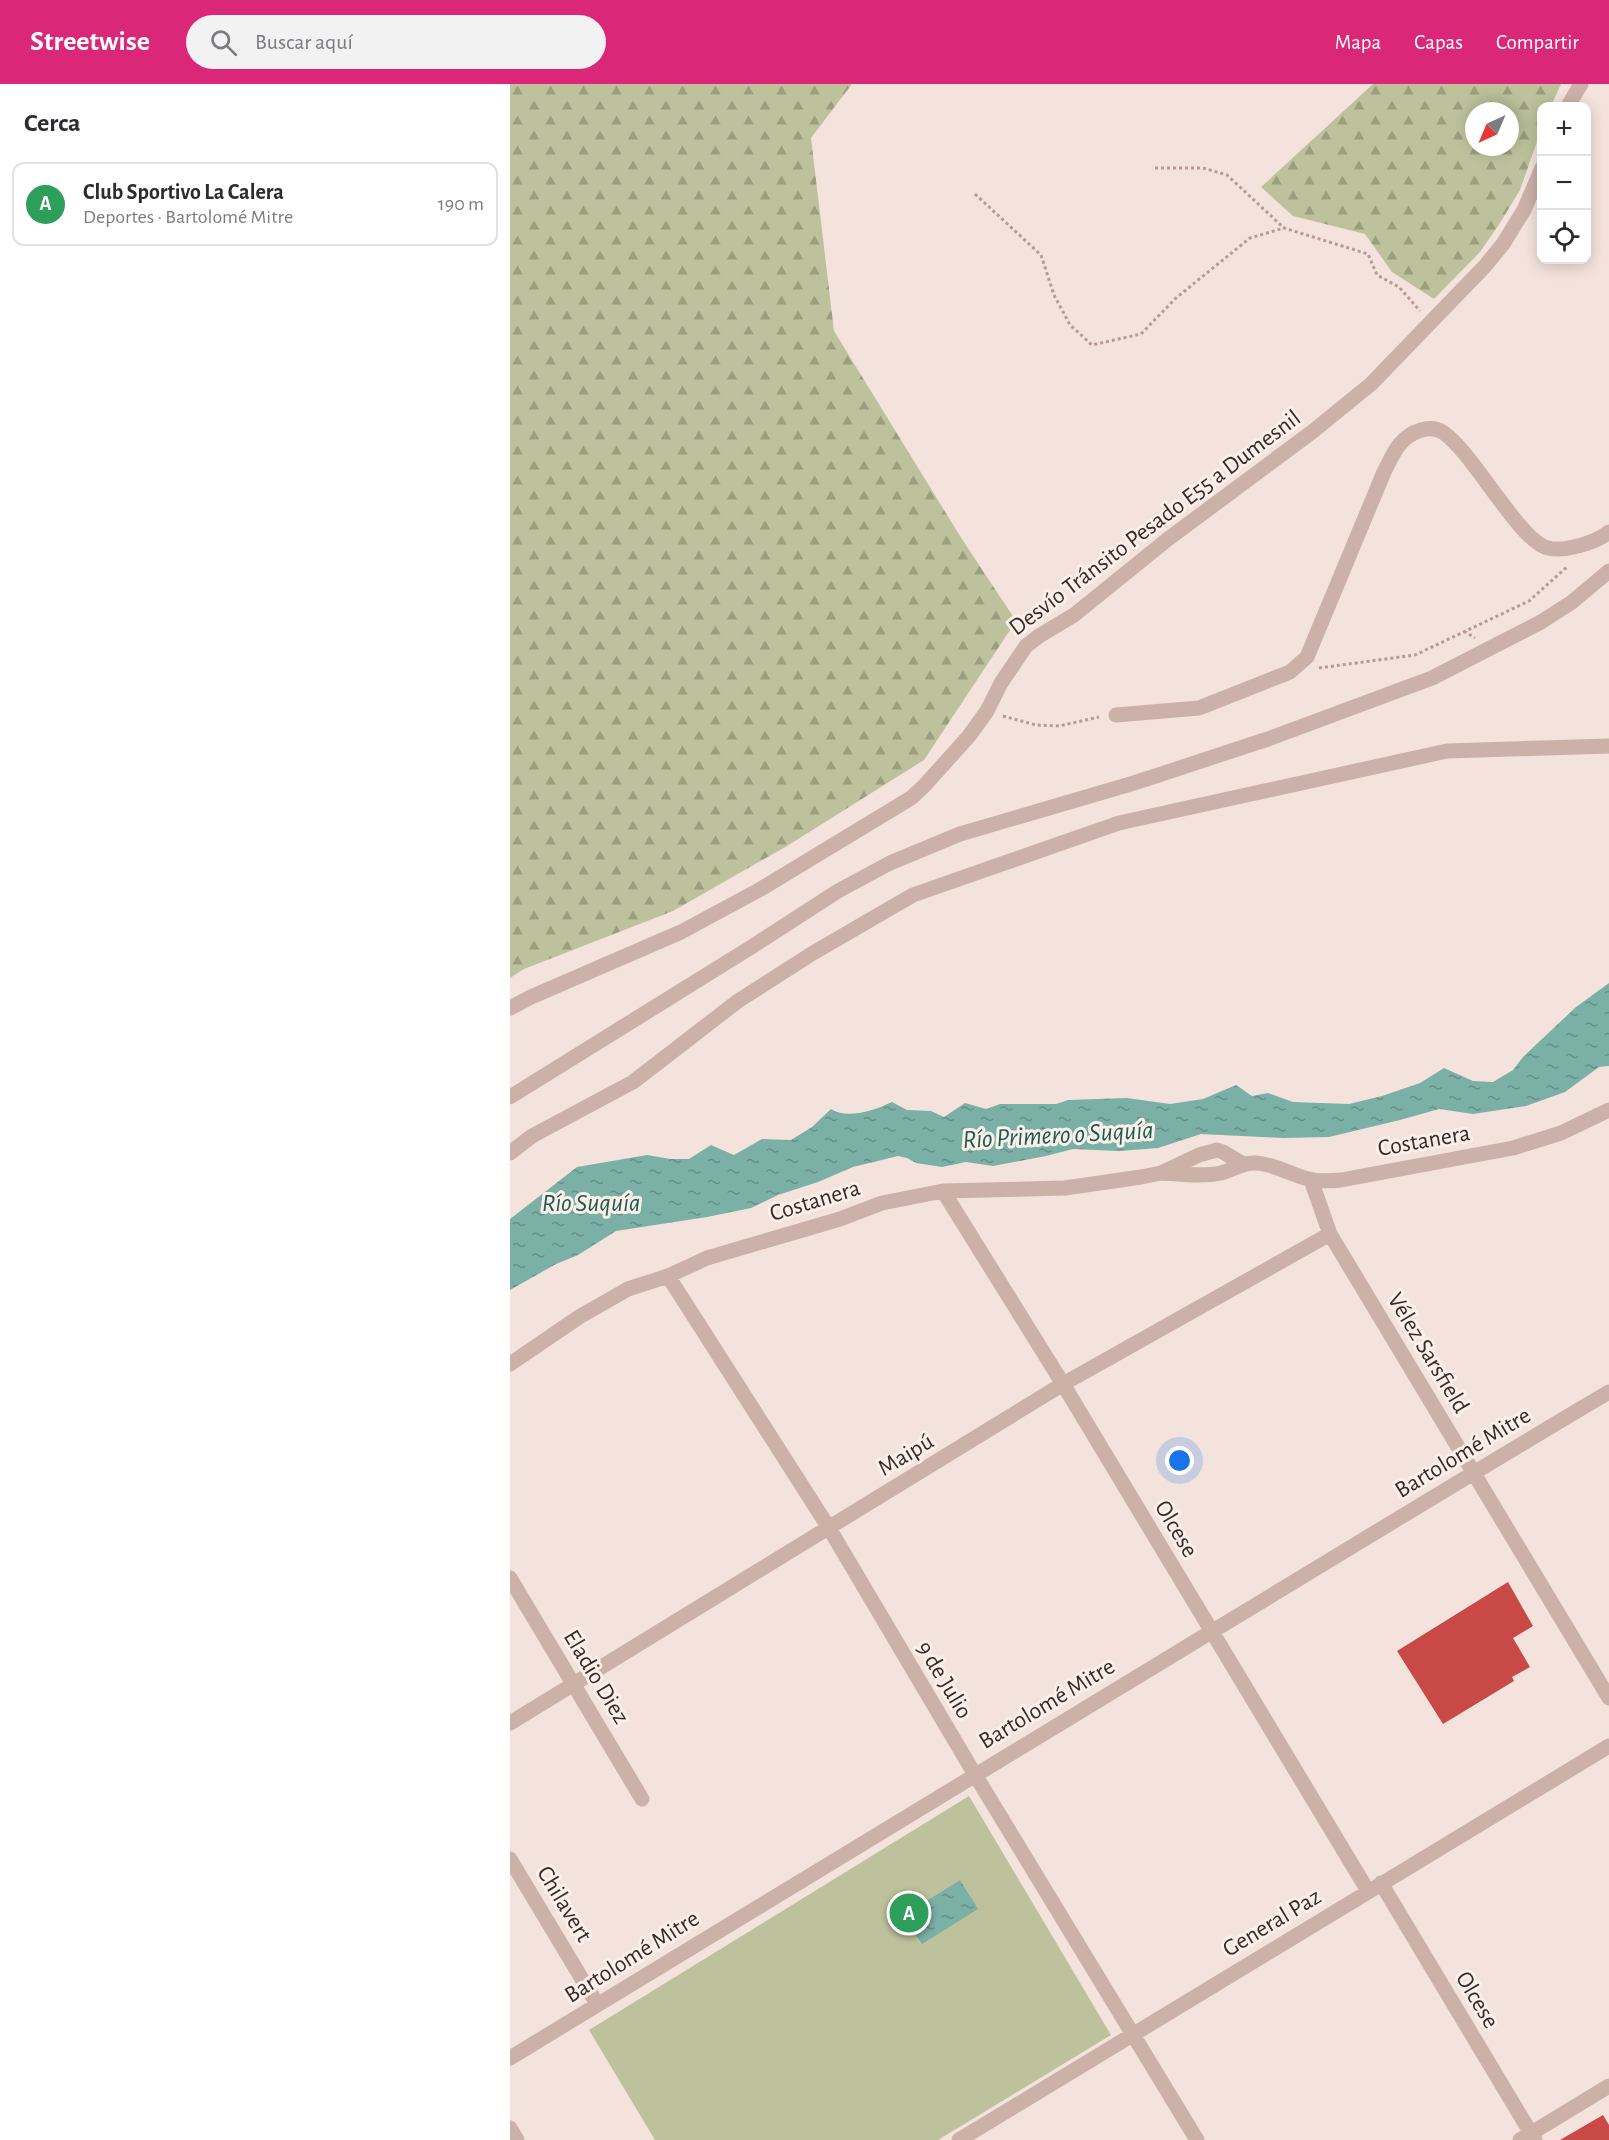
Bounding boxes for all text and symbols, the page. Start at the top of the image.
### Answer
search box [186,15,606,69]
icon: search [207,26,240,59]
text: Streetwise [30,28,150,56]
text: Buscar aquí [255,31,353,53]
text: Mapa [1335,32,1381,53]
text: Capas [1414,32,1463,53]
text: Compartir [1496,32,1579,53]
north arrow [1465,102,1519,156]
map controls [1537,102,1591,264]
button: + [1537,102,1591,156]
text: Cerca [24,110,81,136]
button: − [1537,156,1591,210]
text: Club Sportivo La Calera [83,181,284,203]
text: A [40,194,52,214]
text: 190 m [438,194,484,214]
text: Deportes · Bartolomé Mitre [83,207,293,227]
button: locate [1537,210,1591,264]
street label: Desvío Tránsito Pesado E55 a Dumesnil [1005,406,1305,640]
water label: Río Primero o Suquía [962,1117,1154,1153]
street label: Costanera [1376,1121,1472,1161]
street label: Costanera [767,1176,863,1226]
water label: Río Suquía [542,1190,640,1216]
street label: Vélez Sarsfield [1383,1289,1473,1417]
street label: Bartolomé Mitre [1391,1403,1535,1503]
street label: Maipú [874,1429,938,1481]
your location [1165,1446,1194,1475]
street label: Olcese [1150,1496,1202,1562]
street label: Eladio Diez [559,1626,633,1728]
street label: 9 de Julio [912,1637,976,1723]
street label: Bartolomé Mitre [975,1654,1119,1754]
street label: Chilavert [532,1862,596,1946]
street label: General Paz [1219,1884,1325,1962]
pin: A [890,1890,928,1936]
street label: Bartolomé Mitre [561,1906,703,2008]
street label: Olcese [1451,1967,1503,2033]

